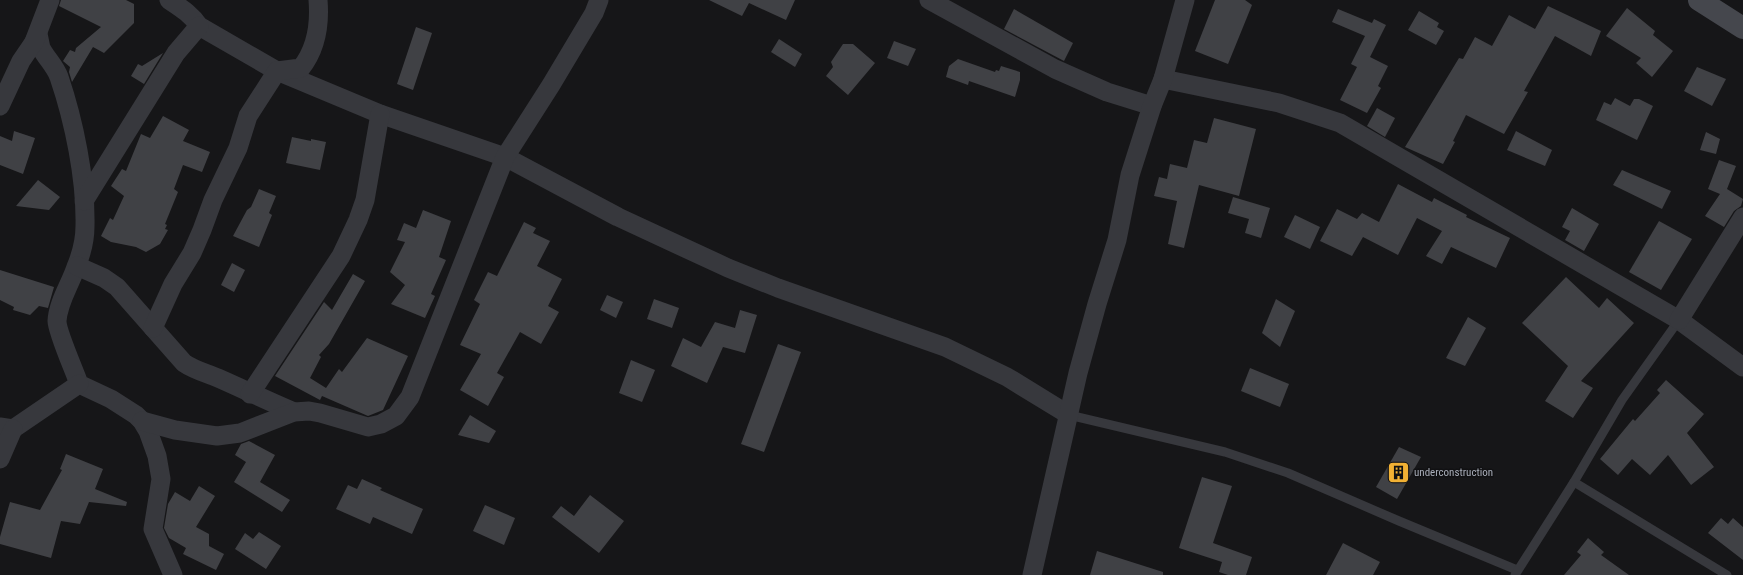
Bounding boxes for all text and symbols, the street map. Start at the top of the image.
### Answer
building icon: underconstruction [1386,459,1412,485]
place label: underconstruction [1414,466,1493,479]

